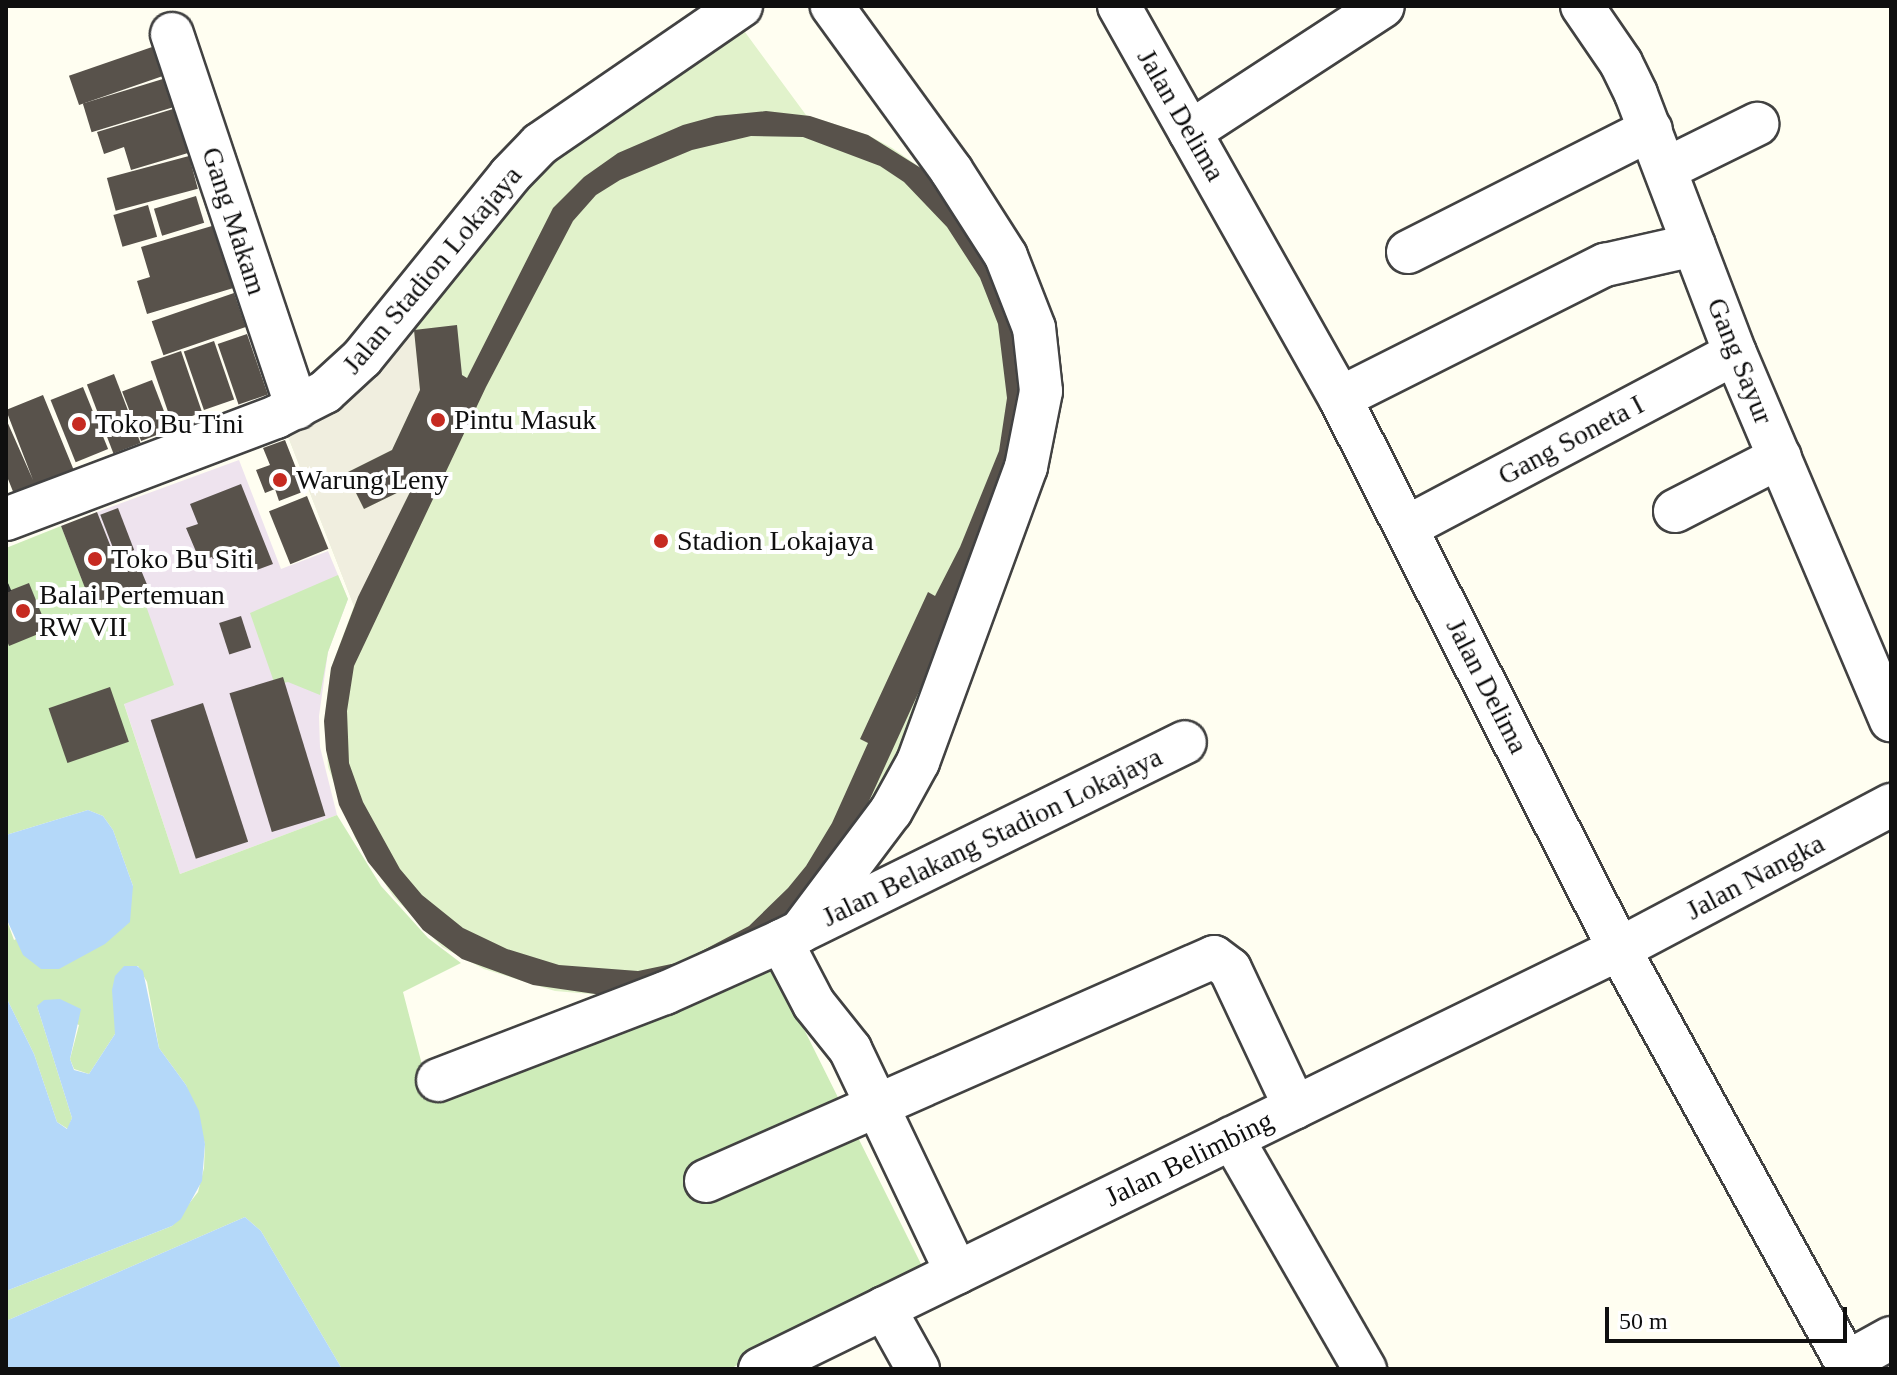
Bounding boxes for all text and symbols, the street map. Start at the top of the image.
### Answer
street label: Jalan Delima [1130,43,1232,187]
street label: Gang Makam [194,143,274,299]
street label: Jalan Stadion Lokajaya [335,159,529,381]
street label: Gang Sayur [1700,293,1780,429]
street label: Gang Soneta I [1492,388,1650,492]
place label: Pintu Masuk [454,403,596,437]
place label: Toko Bu Tini [95,407,245,441]
marker: Pintu Masuk [429,411,447,429]
marker: Toko Bu Tini [70,415,88,433]
place label: Warung Leny [296,463,448,497]
marker: Warung Leny [271,471,289,489]
place label: Stadion Lokajaya [677,524,874,558]
marker: Stadion Lokajaya [652,532,670,550]
place label: Toko Bu Siti [111,542,254,576]
marker: Toko Bu Siti [86,550,104,568]
place label: Balai Pertemuan RW VII [39,578,225,644]
marker: Balai Pertemuan RW VII [14,602,32,620]
street label: Jalan Delima [1439,613,1535,759]
street label: Jalan Belakang Stadion Lokajaya [817,740,1167,934]
street label: Jalan Nangka [1680,827,1830,927]
street label: Jalan Belimbing [1100,1104,1278,1214]
scale bar [1609,1291,1851,1341]
text: 50 m [1619,1308,1668,1334]

